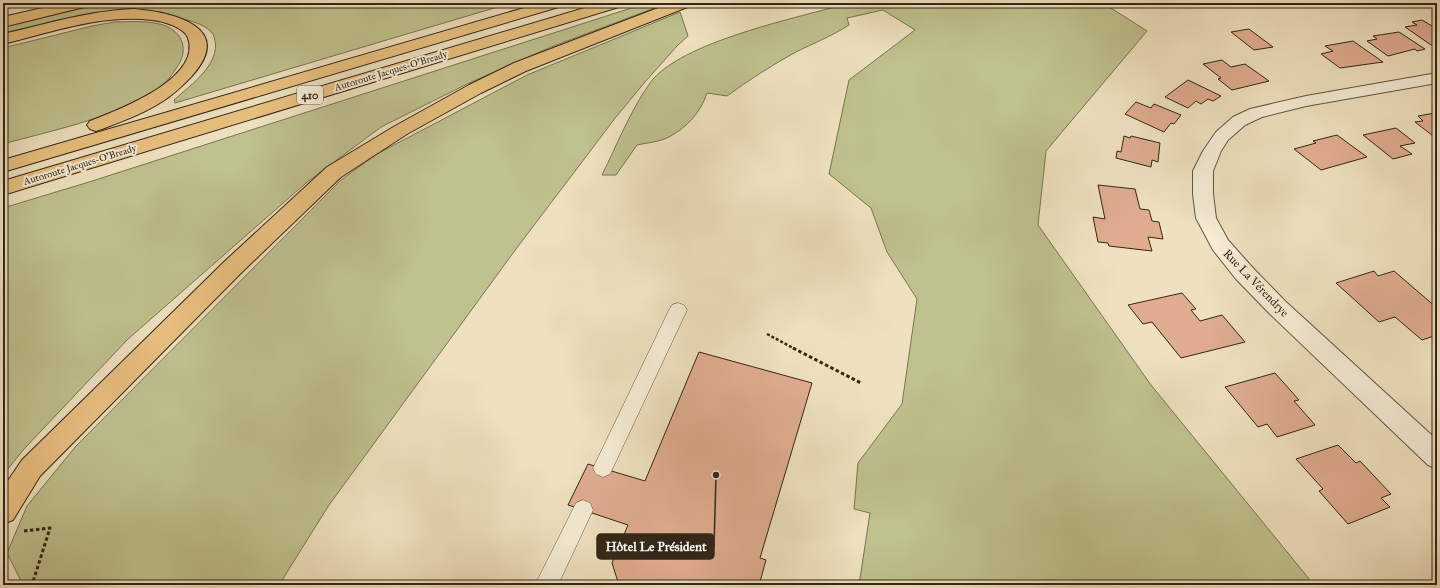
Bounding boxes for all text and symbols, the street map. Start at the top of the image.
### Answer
street label: Autoroute Jacques-O'Bready [332,48,449,95]
road number: 410 [297,86,323,104]
street label: Autoroute Jacques-O'Bready [21,142,138,189]
street label: Rue La Vérendrye [1220,246,1292,320]
callout: Hôtel Le Président [597,534,714,559]
text: Hôtel Le Président [605,539,707,555]

